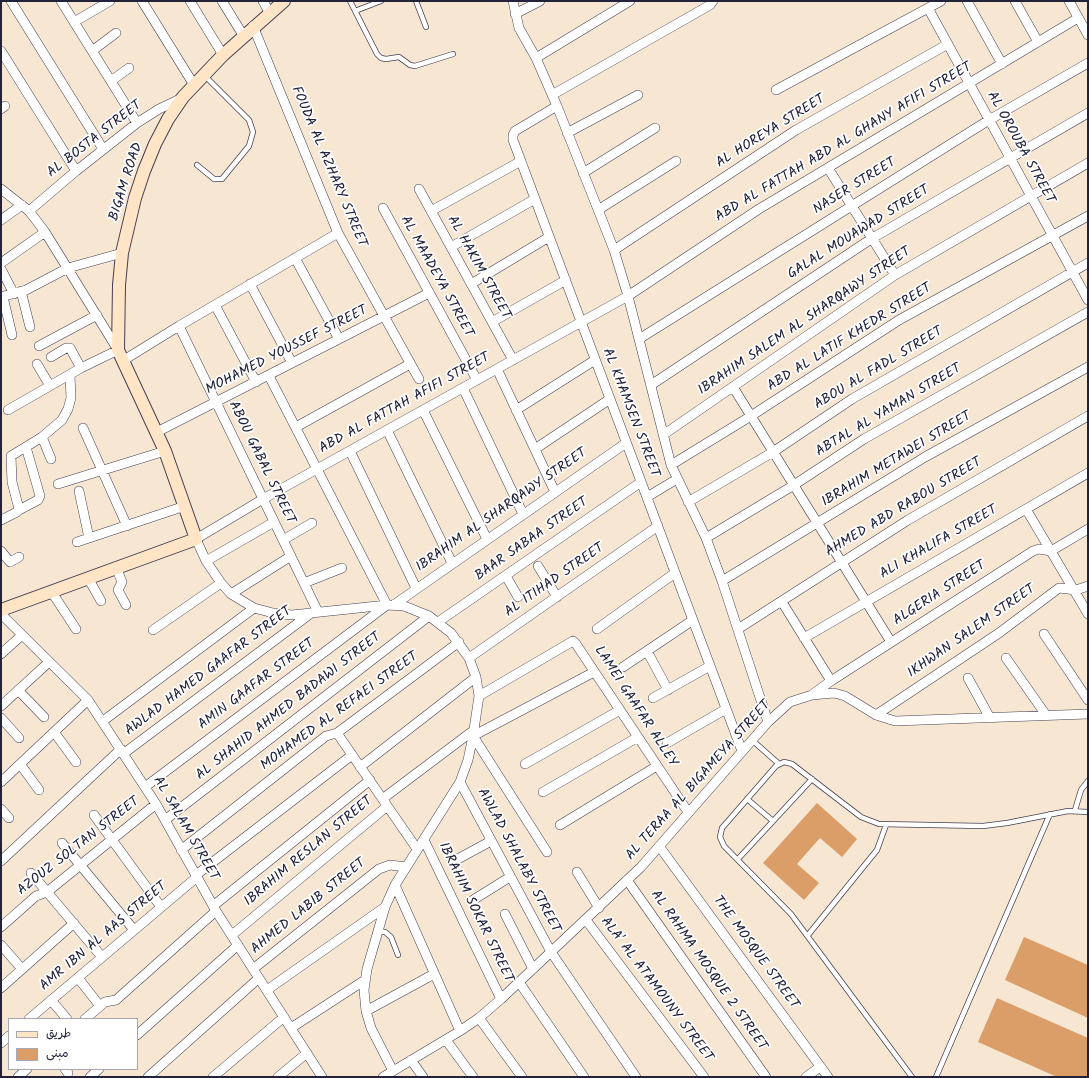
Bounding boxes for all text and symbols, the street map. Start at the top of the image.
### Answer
street label: ABD AL FATTAH ABD AL GHANY AFIFI STREET [713,60,975,226]
street label: FOUDA AL AZHARY STREET [286,84,370,250]
street label: AL OROUBA STREET [982,89,1058,207]
street label: AL HOREYA STREET [713,92,829,172]
street label: AL BOSTA STREET [44,98,146,182]
street label: BIGAM ROAD [106,141,148,223]
street label: NASER STREET [811,155,899,219]
street label: GALAL MOUAWAD STREET [785,182,933,284]
street label: AL MAADEYA STREET [396,213,476,341]
street label: AL HAKIM STREET [443,213,513,323]
street label: IBRAHIM SALEM AL SHARQAWY STREET [695,244,915,400]
street label: ABD AL LATIF KHEDR STREET [765,280,935,396]
street label: MOHAMED YOUSSEF STREET [203,303,371,399]
street label: ABOU AL FADL STREET [812,324,946,414]
street label: AL KHAMSEN STREET [598,346,662,480]
street label: ABD AL FATTAH AFIFI STREET [317,350,493,458]
street label: ABTAL AL YAMAN STREET [813,361,965,461]
street label: ABOU GABAL STREET [224,399,298,527]
street label: IBRAHIM METAWEI STREET [819,409,975,511]
street label: IBRAHIM AL SHARQAWY STREET [413,445,591,577]
street label: AHMED ABD RABOU STREET [823,455,985,561]
street label: BAAR SABAA STREET [472,495,592,585]
street label: ALI KHALIFA STREET [877,503,1001,583]
street label: AL ITIHAD STREET [502,540,608,622]
street label: ALGERIA STREET [891,558,989,630]
street label: IKHWAN SALEM STREET [905,582,1039,682]
street label: AWLAD HAMED GAAFAR STREET [122,604,296,740]
street label: AL SHAHID AHMED BADAWI STREET [193,630,385,784]
street label: AMIN GAAFAR STREET [196,636,318,734]
street label: LAMEI GAAFAR ALLEY [590,643,680,771]
street label: MOHAMED AL REFAEI STREET [258,649,422,775]
street label: AL TERAA AL BIGAMEYA STREET [623,698,775,864]
street label: AL SALAM STREET [148,774,222,884]
street label: AWLAD SHALABY STREET [473,786,563,936]
street label: IBRAHIM RESLAN STREET [241,793,377,911]
street label: AZOUZ SOLTAN STREET [15,794,143,900]
street label: IBRAHIM SOKAR STREET [434,840,516,986]
street label: AHMED LABIB STREET [248,856,370,958]
street label: AMR IBN AL AAS STREET [37,879,171,995]
street label: AL RAHMA MOSQUE 2 STREET [646,888,770,1054]
street label: THE MOSQUE STREET [708,893,802,1013]
street label: ALA' AL ATAMOUNY STREET [596,914,716,1066]
legend [8,1018,138,1070]
text: طريق [46,1024,71,1043]
text: مبنى [46,1044,69,1063]

